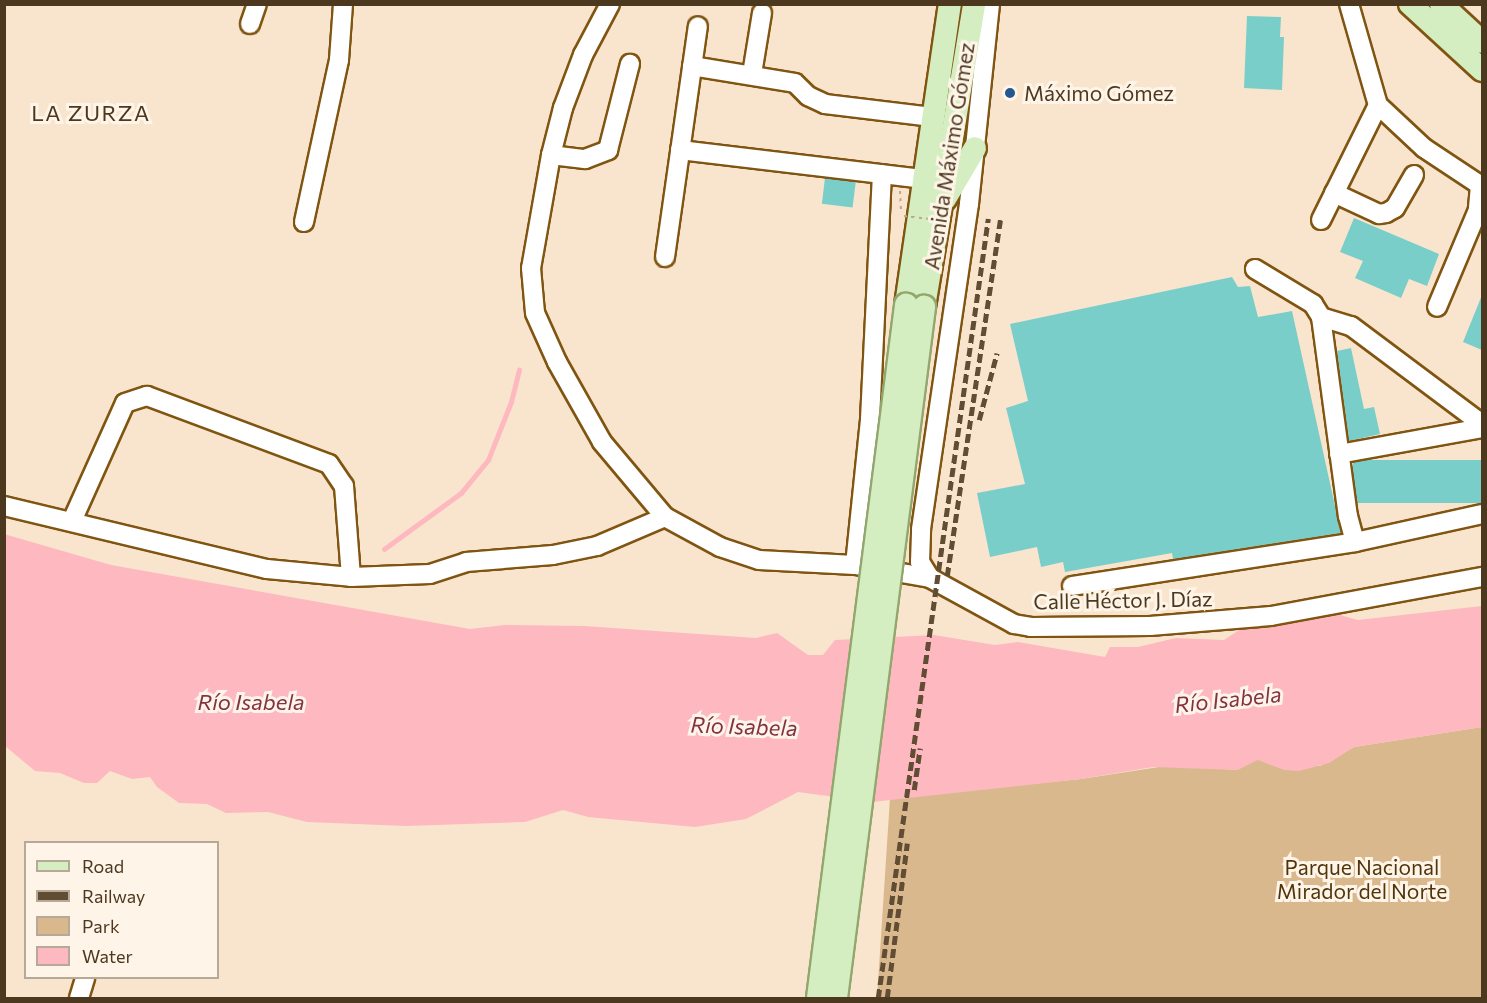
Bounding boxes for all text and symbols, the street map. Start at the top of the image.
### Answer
street label: Avenida Máximo Gómez [919,41,979,271]
place label: Máximo Gómez [1024,80,1174,106]
marker: Máximo Gómez [1001,84,1019,102]
district label: LA ZURZA [31,100,151,126]
street label: Calle Héctor J. Díaz [1033,586,1213,614]
water label: Río Isabela [1173,680,1283,718]
water label: Río Isabela [197,689,305,715]
water label: Río Isabela [690,711,798,741]
legend [24,841,219,979]
park label: Parque Nacional Mirador del Norte [1277,854,1447,904]
text: Road [82,855,124,877]
text: Railway [82,885,145,907]
text: Park [82,915,120,937]
text: Water [82,945,133,967]

